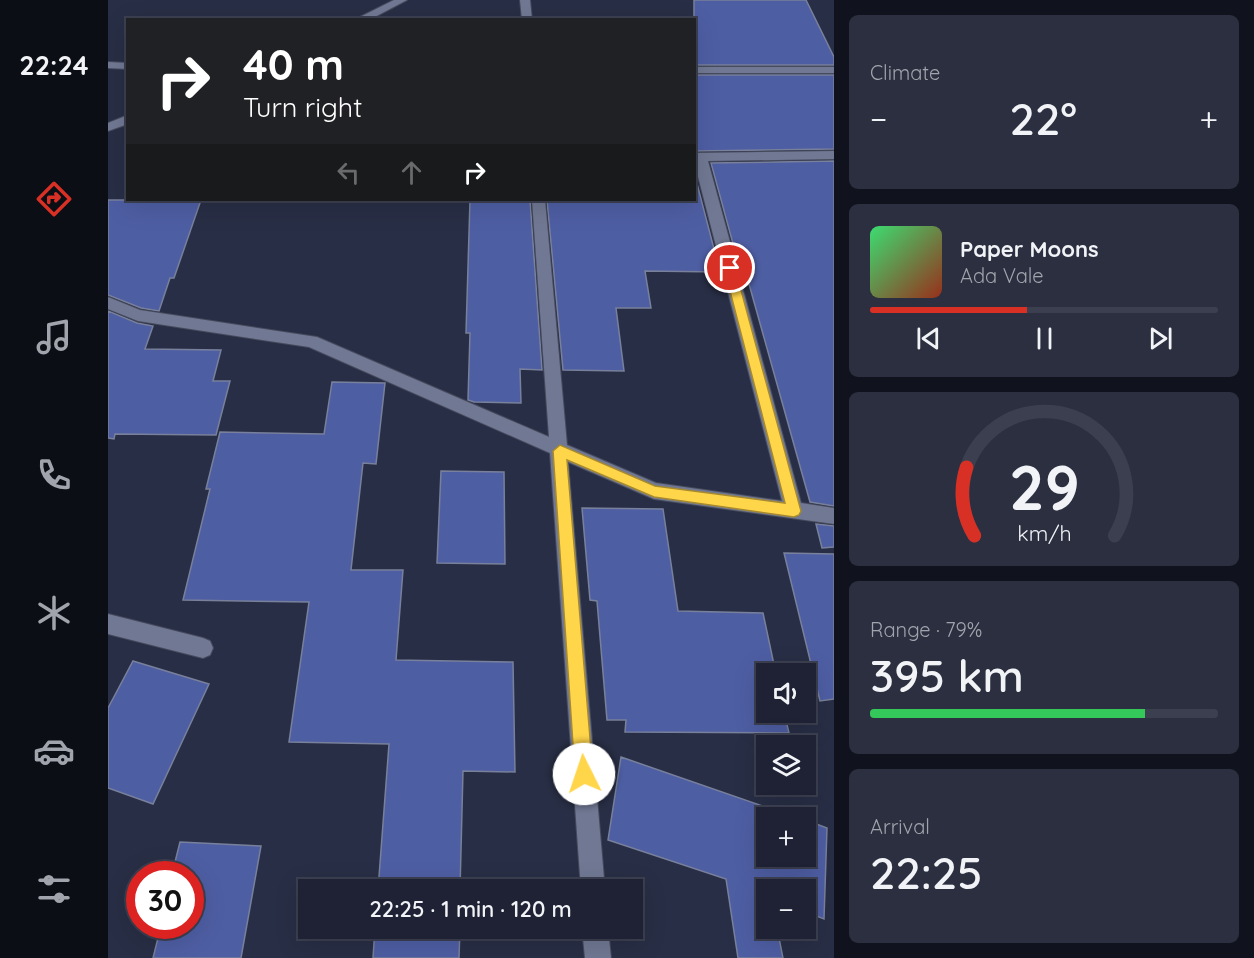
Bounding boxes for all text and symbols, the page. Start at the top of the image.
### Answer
text: 40 m [243,38,344,91]
icon: right [144,42,222,120]
text: 22:24 [19,48,89,82]
text: Climate [870,60,940,85]
text: Turn right [243,90,362,124]
text: 22° [1010,90,1077,146]
text: − [870,98,887,139]
text: + [1199,98,1218,139]
icon: left [332,156,365,189]
icon: ahead [395,156,428,189]
icon: right [458,156,491,189]
icon: directions [33,178,75,220]
text: Paper Moons [960,235,1099,263]
pin [704,242,755,293]
icon: arrive [713,251,746,284]
text: Ada Vale [960,263,1044,288]
icon: music [33,316,75,358]
icon: previous [912,322,945,355]
icon: pause [1028,322,1061,355]
icon: next [1144,322,1177,355]
text: 29 [1009,448,1079,526]
icon: phone [33,454,75,496]
text: km/h [1017,520,1071,546]
icon: climate [33,592,75,634]
text: Range · 79% [870,617,982,642]
text: 395 km [870,647,1024,703]
map controls [756,663,816,939]
button: sound [756,663,816,723]
icon: car [33,730,75,772]
button: layers [756,735,816,795]
position arrow [552,742,616,806]
button: + [756,807,816,867]
text: Arrival [870,814,930,839]
text: 22:25 [870,844,983,900]
speed limit sign: 30 [126,861,204,939]
icon: filters [33,868,75,910]
button: − [756,879,816,939]
text: 22:25 · 1 min · 120 m [369,895,572,923]

